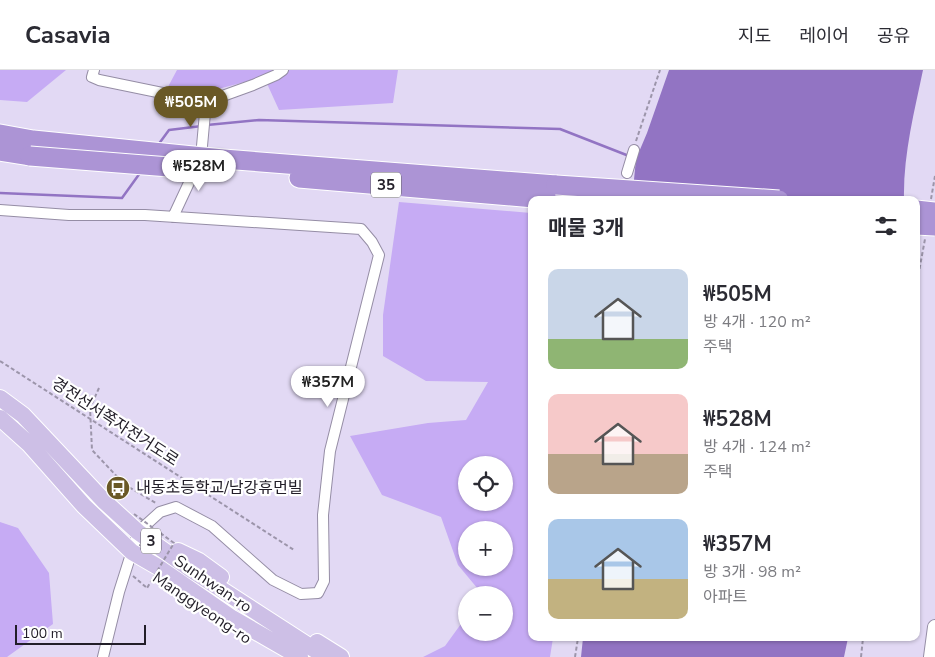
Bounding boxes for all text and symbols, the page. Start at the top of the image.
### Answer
text: Casavia [25,19,111,51]
text: 지도 [738,24,771,48]
text: 레이어 [799,24,849,48]
text: 공유 [877,24,910,48]
pin: ₩505M [156,85,226,128]
text: ₩505M [165,91,217,113]
pin: ₩528M [164,150,234,192]
text: ₩528M [173,155,225,177]
road number: 35 [371,172,401,198]
icon: filters [872,212,900,240]
text: 매물 3개 [548,214,624,242]
text: ₩505M [703,280,772,308]
icon: home [588,289,648,349]
text: 방 4개 · 120 m² [703,311,811,333]
text: 주택 [703,336,732,358]
pin: ₩357M [293,366,363,408]
text: ₩357M [302,371,354,393]
street label: 경전선서쪽자전거도로 [47,373,183,471]
text: ₩528M [703,405,772,433]
icon: home [588,414,648,474]
text: 방 4개 · 124 m² [703,436,811,458]
map controls [458,456,513,641]
button: locate [458,456,513,511]
text: 주택 [703,461,732,483]
bus stop icon: 내동초등학교/남강휴먼빌 [105,475,131,501]
place label: 내동초등학교/남강휴먼빌 [136,477,302,499]
button: + [458,521,513,576]
road number: 3 [141,528,161,554]
text: ₩357M [703,530,772,558]
icon: home [588,539,648,599]
street label: Sunhwan-ro [170,550,256,618]
text: 방 3개 · 98 m² [703,561,801,583]
street label: Manggyeong-ro [148,567,256,649]
button: − [458,586,513,641]
text: 아파트 [703,586,747,608]
scale bar [15,622,146,645]
text: 100 m [22,624,63,643]

